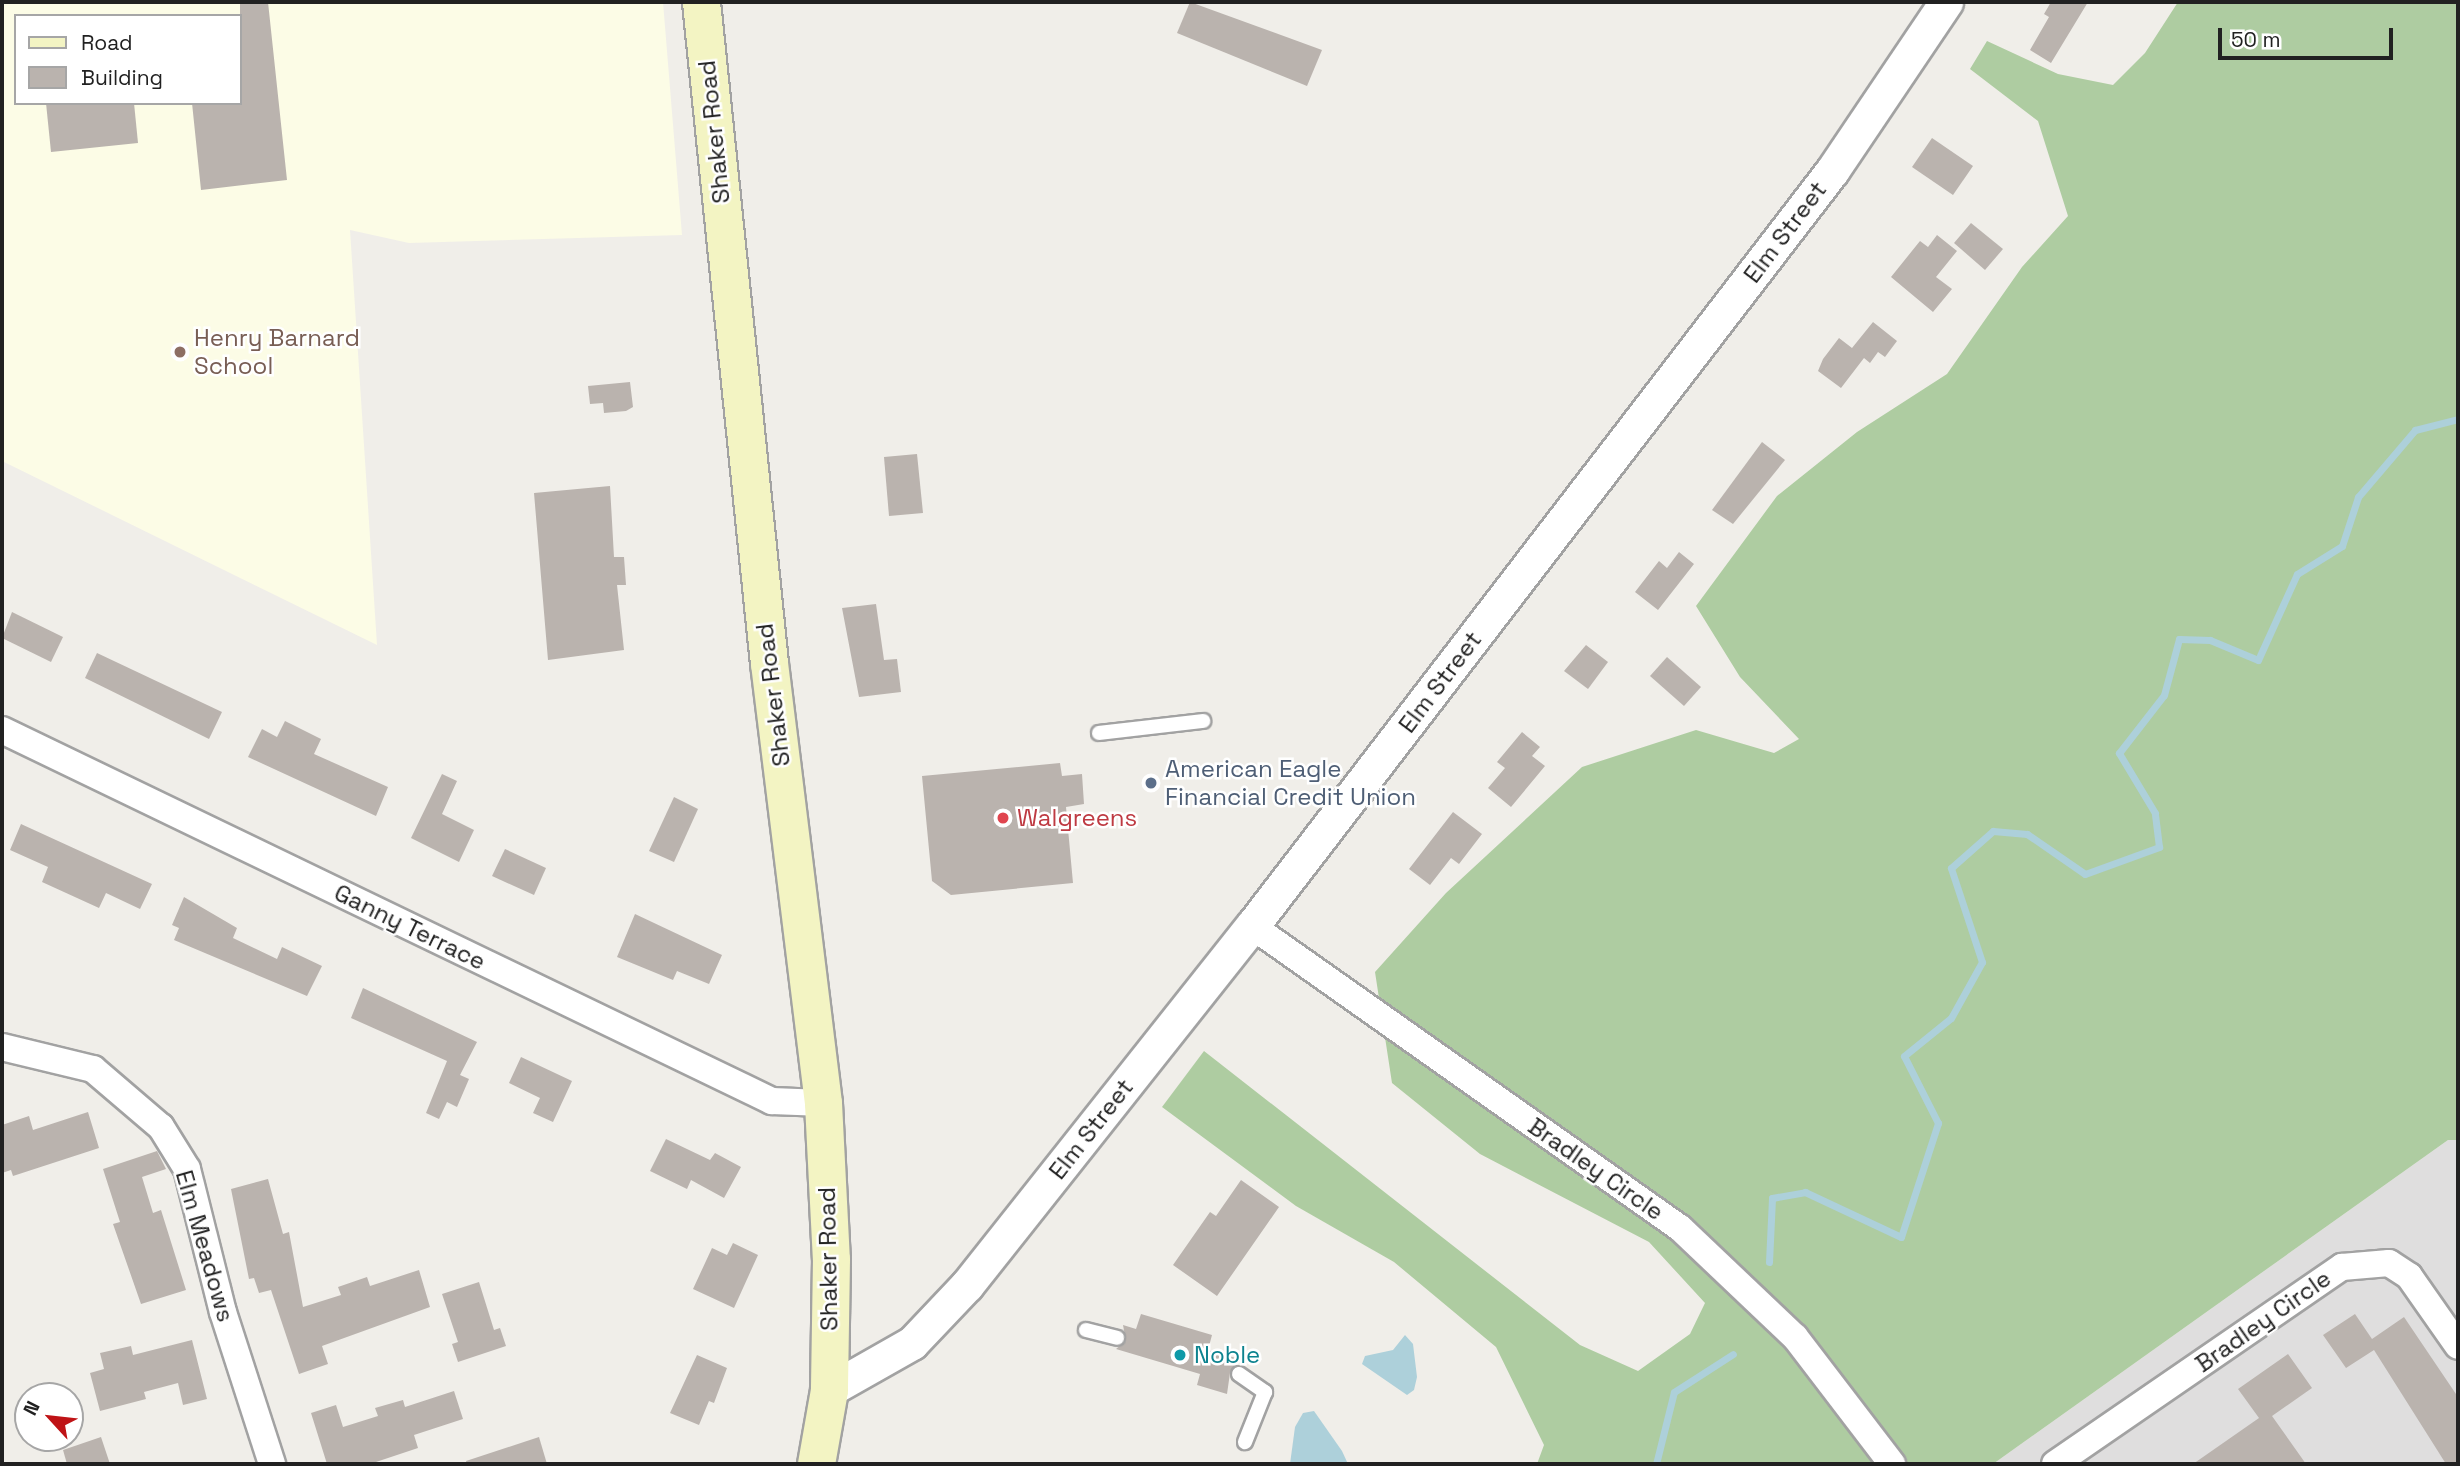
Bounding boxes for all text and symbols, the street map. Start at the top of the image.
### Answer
legend [14,14,242,105]
scale bar [2222,14,2397,58]
text: 50 m [2231,26,2281,53]
text: Road [81,29,133,56]
street label: Shaker Road [692,59,736,205]
text: Building [81,64,163,91]
street label: Elm Street [1738,176,1832,288]
place label: Henry Barnard School [194,324,360,380]
marker: Henry Barnard School [172,344,188,360]
street label: Shaker Road [750,622,796,768]
street label: Elm Street [1393,626,1487,738]
place label: American Eagle Financial Credit Union [1165,755,1416,811]
marker: American Eagle Financial Credit Union [1143,775,1159,791]
place label: Walgreens [1017,804,1137,832]
marker: Walgreens [995,810,1011,826]
street label: Ganny Terrace [329,878,491,976]
street label: Elm Street [1043,1073,1139,1185]
street label: Bradley Circle [1523,1112,1669,1226]
street label: Elm Meadows [170,1167,240,1325]
street label: Shaker Road [812,1187,844,1331]
street label: Bradley Circle [2190,1264,2336,1378]
place label: Noble [1194,1341,1260,1369]
marker: Noble [1172,1347,1188,1363]
north arrow [14,1382,84,1452]
text: N [18,1397,46,1420]

